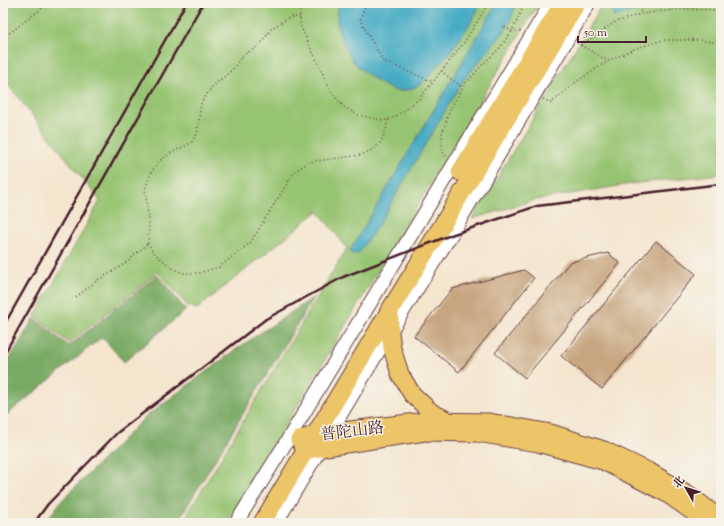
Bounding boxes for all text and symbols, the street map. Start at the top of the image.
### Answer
scale bar [578,18,646,44]
text: 50 m [583,24,607,42]
street label: 普陀山路 [319,417,385,448]
north arrow [666,468,706,508]
text: 北 [669,473,689,492]

